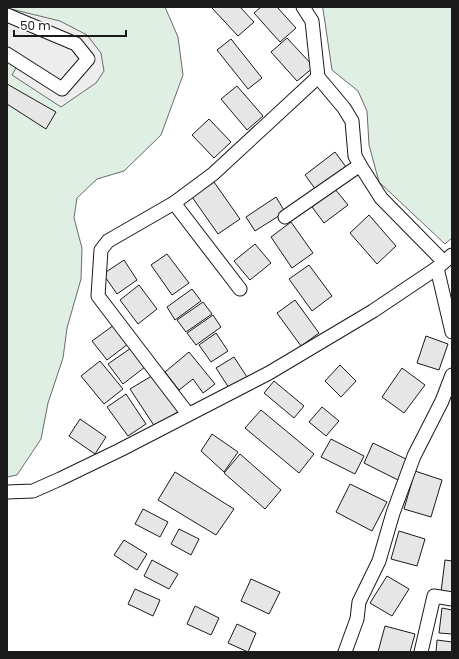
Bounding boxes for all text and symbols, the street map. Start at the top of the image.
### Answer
scale bar [14,12,126,38]
text: 50 m [20,17,51,34]

